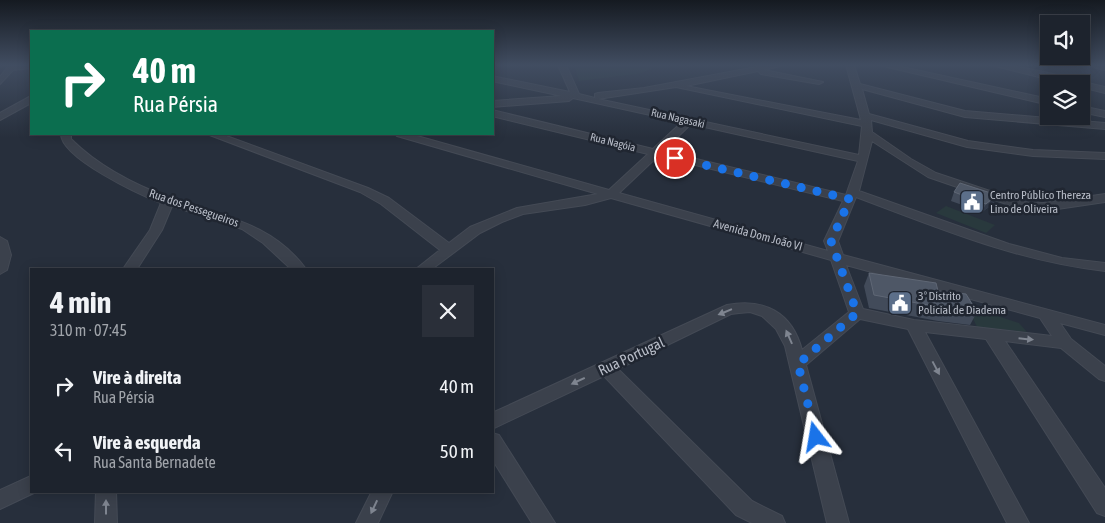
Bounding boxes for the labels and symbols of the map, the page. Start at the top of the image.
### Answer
street label: Rua Nagasaki [650,106,706,130]
street label: Rua Nagóia [589,131,637,153]
pin [654,137,696,179]
street label: Rua dos Pessegueiros [147,186,241,230]
place label: Centro Público Thereza Lino de Oliveira [990,188,1091,216]
public building icon: Centro Público Thereza Lino de Oliveira [959,189,985,215]
street label: Avenida Dom João VI [712,216,804,254]
place label: 3º Distrito Policial de Diadema [918,289,1006,317]
public building icon: 3º Distrito Policial de Diadema [887,290,913,316]
one-way arrow [718,308,732,316]
one-way arrow [784,330,792,344]
street label: Rua Portugal [595,333,667,379]
one-way arrow [1019,335,1035,343]
one-way arrow [932,361,940,375]
one-way arrow [571,377,585,385]
position arrow [789,410,841,462]
one-way arrow [102,499,110,515]
one-way arrow [370,500,378,514]

